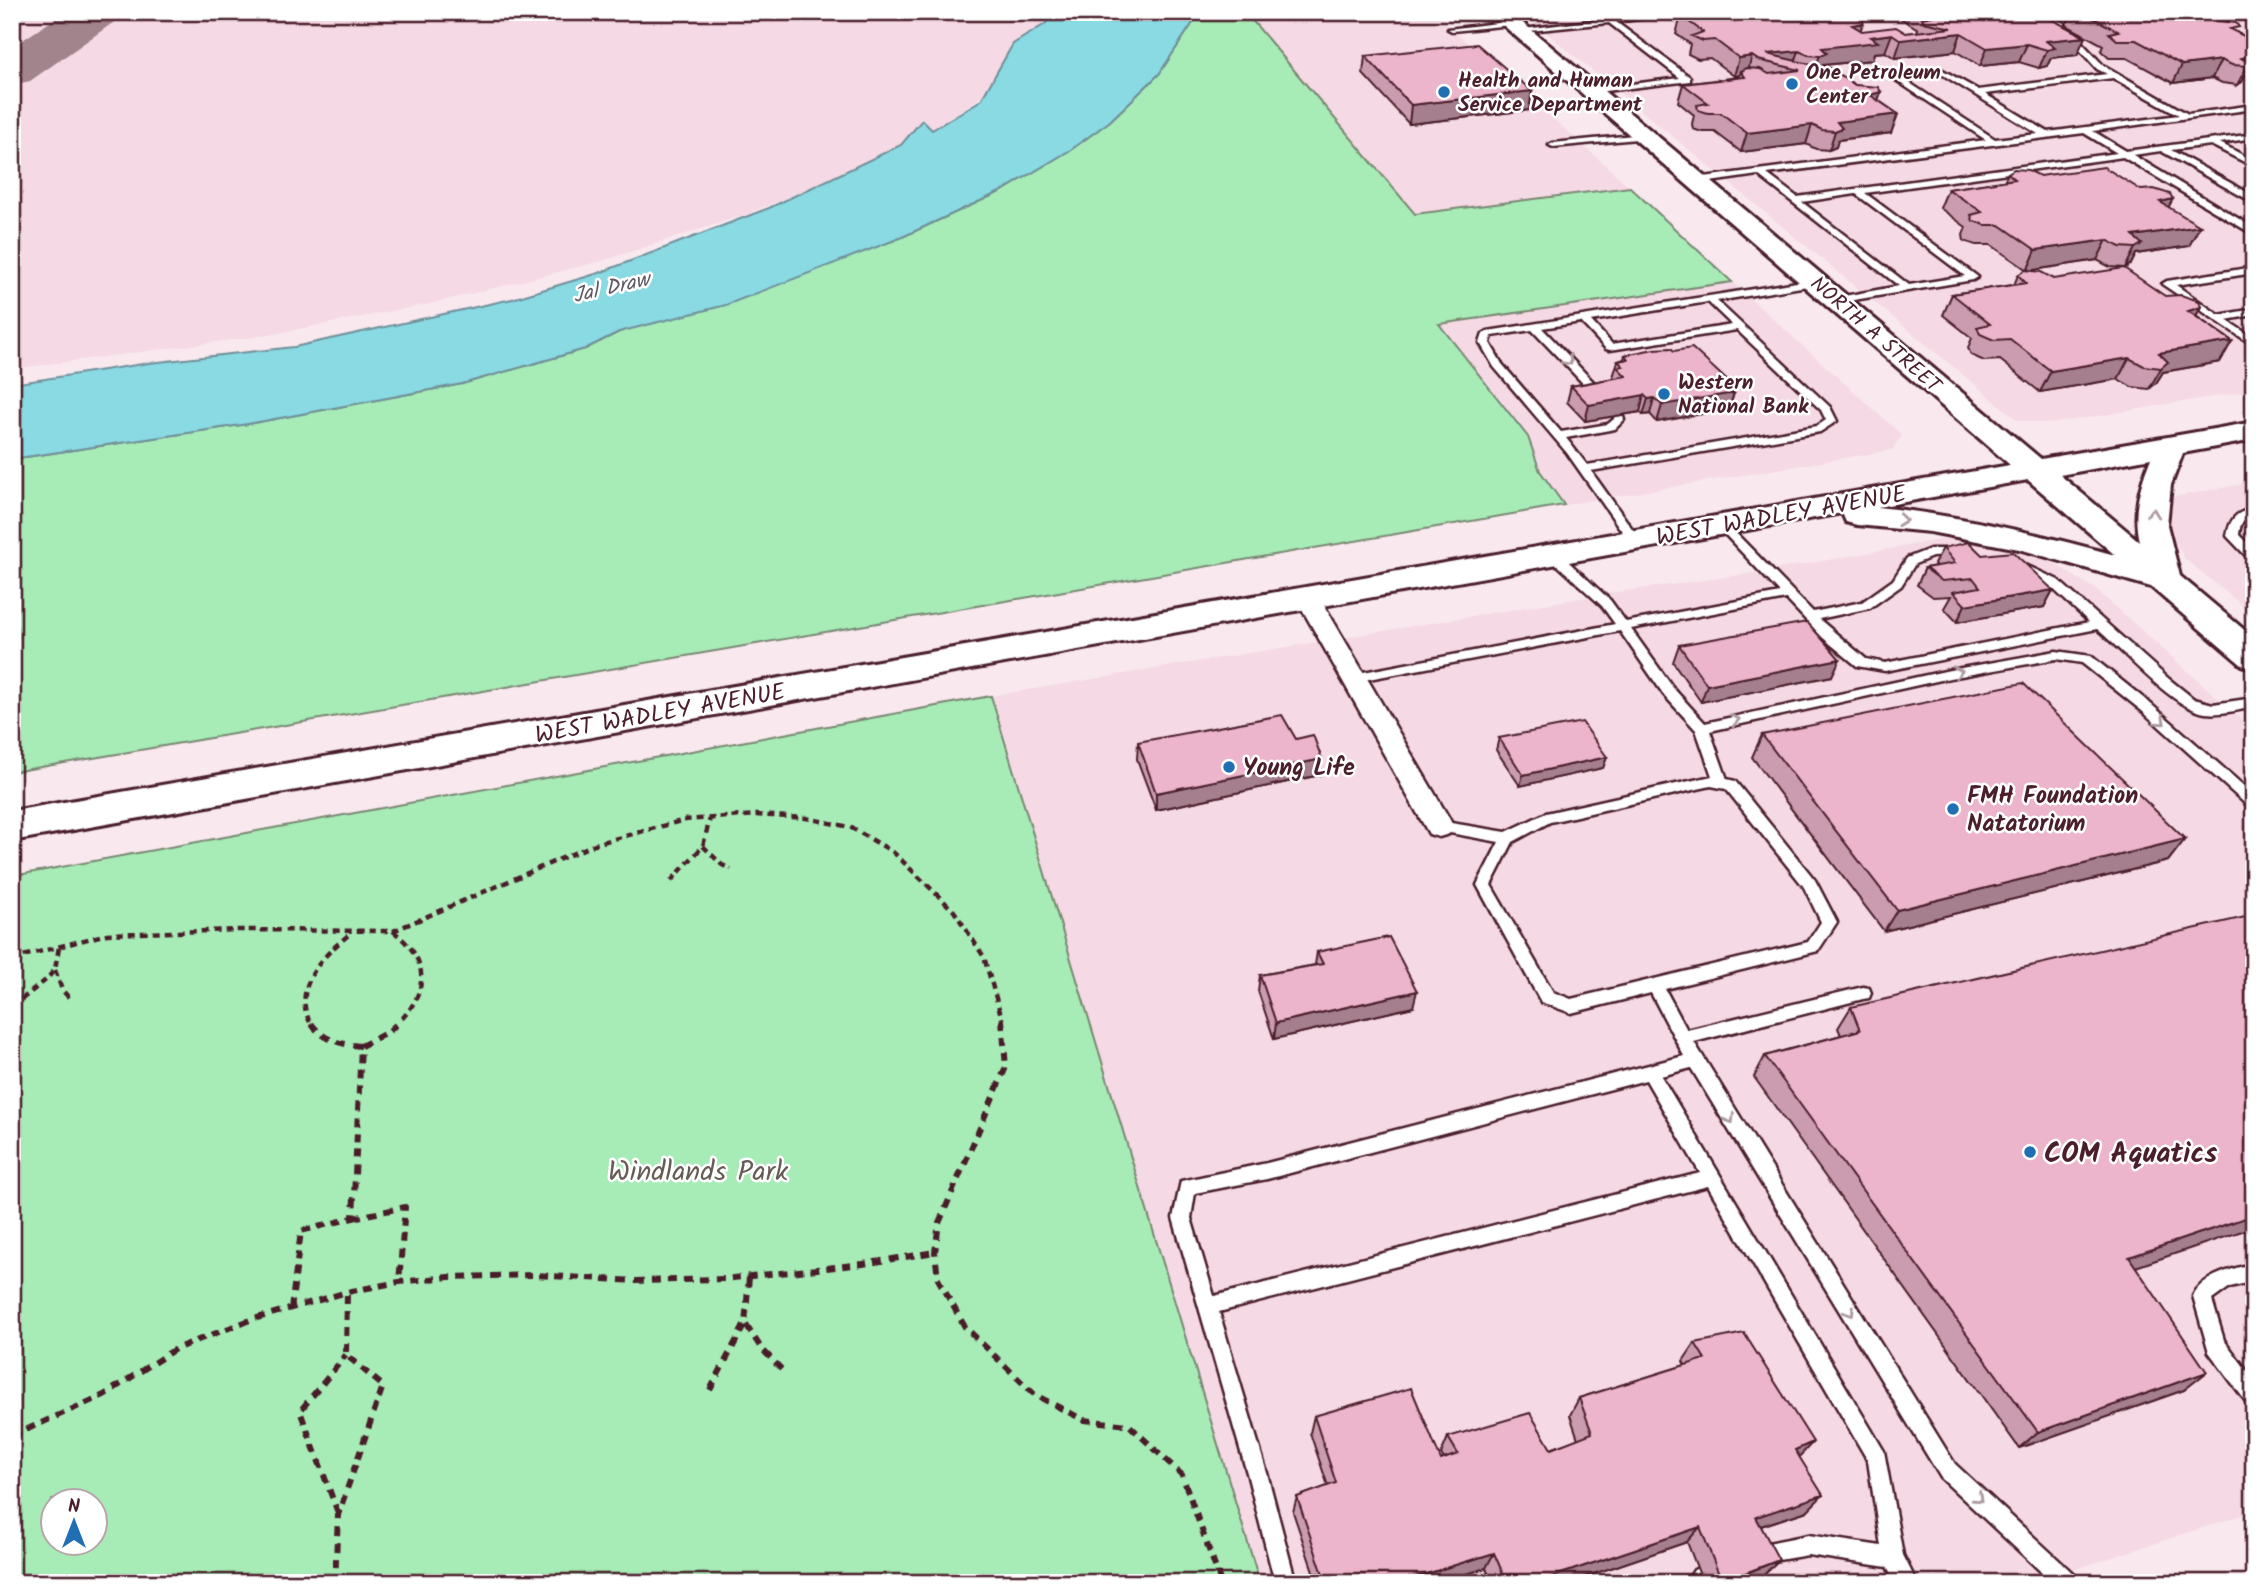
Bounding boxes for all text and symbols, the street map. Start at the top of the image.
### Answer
place label: One Petroleum Center [1806,57,1941,114]
place label: Health and Human Service Department [1458,65,1643,122]
marker: One Petroleum Center [1784,76,1800,92]
marker: Health and Human Service Department [1436,84,1452,100]
water label: Jal Draw [570,263,656,313]
street label: NORTH A STREET [1802,269,1949,403]
one-way arrow [1559,353,1572,366]
place label: Western National Bank [1678,367,1809,424]
marker: Western National Bank [1656,386,1672,402]
street label: WEST WADLEY AVENUE [1653,475,1910,558]
one-way arrow [2145,507,2160,519]
one-way arrow [1896,512,1907,527]
one-way arrow [1952,666,1964,681]
street label: WEST WADLEY AVENUE [532,673,789,756]
one-way arrow [2153,713,2166,725]
one-way arrow [1729,714,1741,729]
place label: Young Life [1243,749,1355,788]
marker: Young Life [1221,759,1237,775]
place label: FMH Foundation Natatorium [1967,777,2138,844]
marker: FMH Foundation Natatorium [1945,801,1961,817]
one-way arrow [1722,1111,1735,1124]
place label: COM Aquatics [2044,1132,2217,1177]
marker: COM Aquatics [2022,1144,2038,1160]
park label: Windlands Park [608,1150,789,1195]
one-way arrow [1841,1305,1854,1318]
north arrow [38,1486,108,1556]
one-way arrow [1970,1490,1983,1503]
text: N [68,1492,80,1522]

